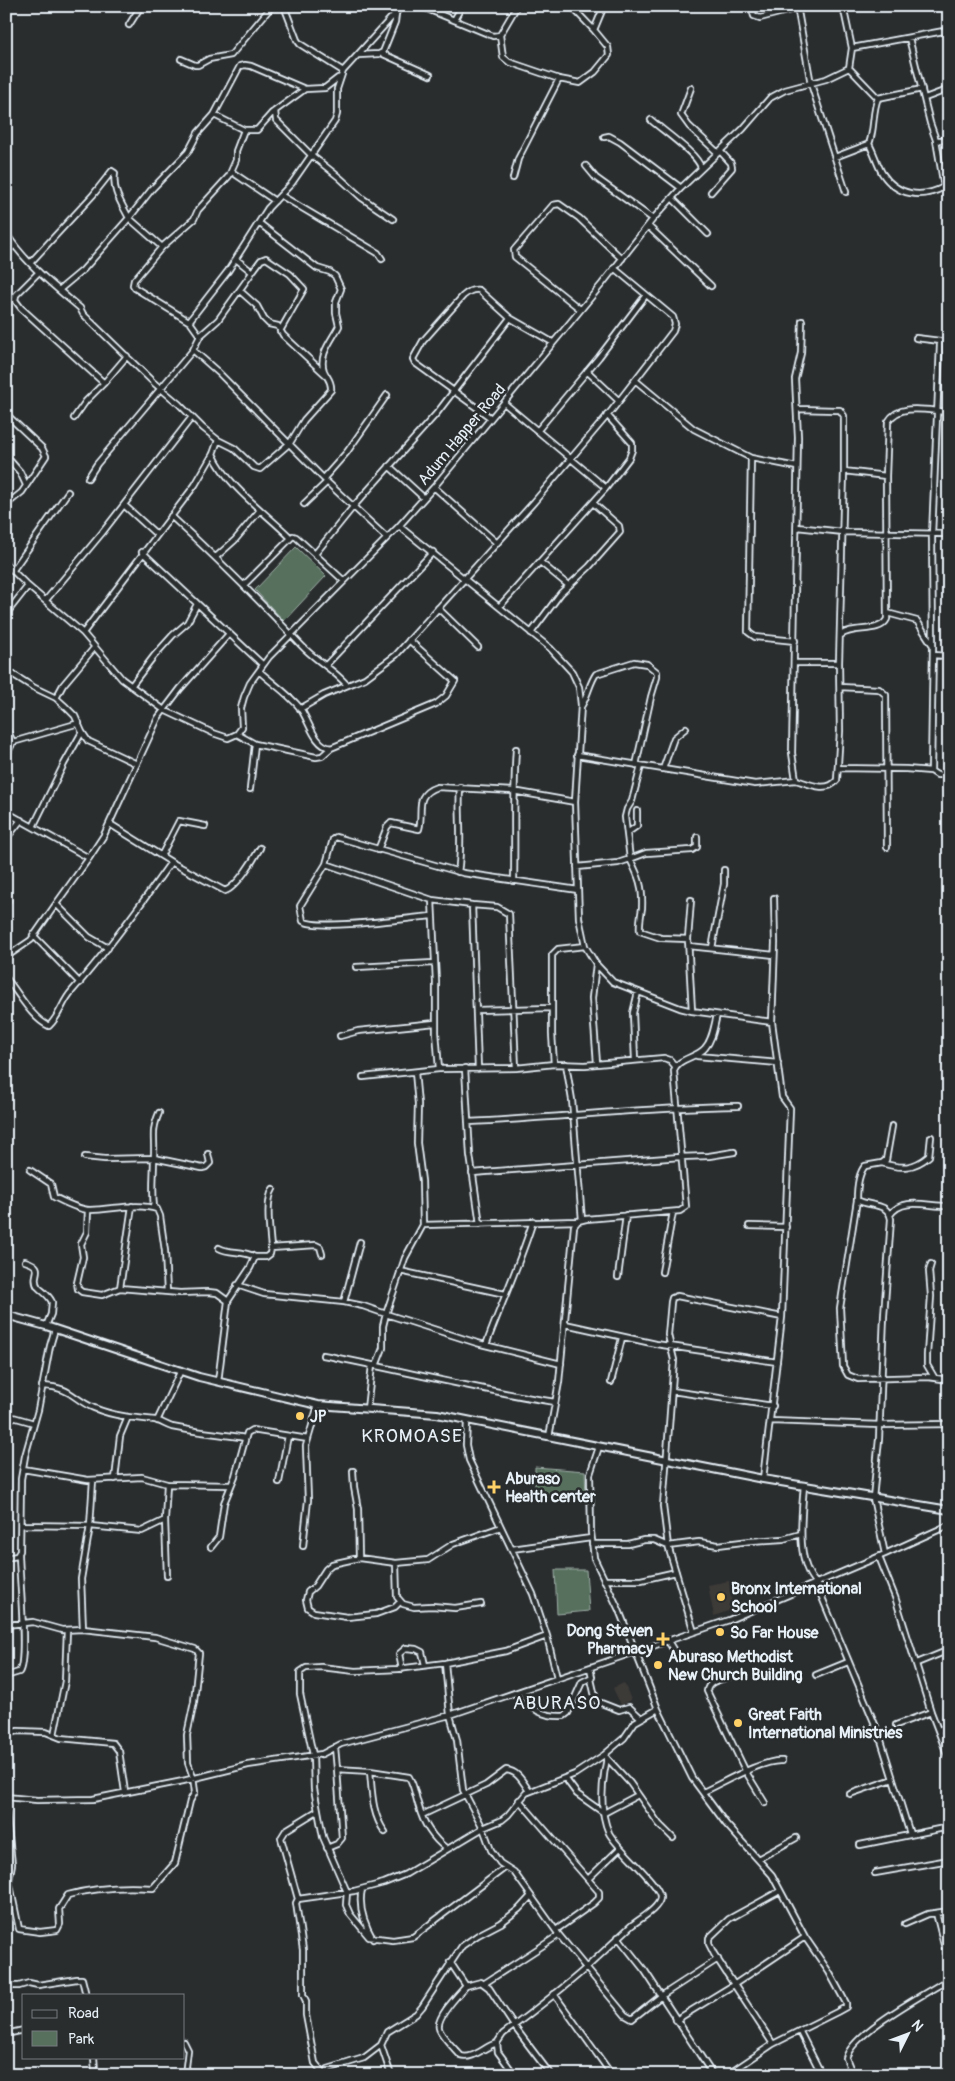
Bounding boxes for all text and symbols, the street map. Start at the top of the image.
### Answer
street label: Adum Happer Road [413,380,510,489]
place label: JP [310,1407,327,1427]
marker: JP [294,1410,306,1422]
district label: KROMOASE [361,1424,463,1448]
place label: Aburaso Health center [505,1469,596,1507]
marker: Aburaso Health center [487,1480,501,1494]
place label: Bronx International School [731,1579,862,1617]
marker: Bronx International School [715,1591,727,1603]
place label: Dong Steven Pharmacy [566,1621,653,1659]
place label: So Far House [730,1623,820,1643]
marker: So Far House [714,1626,726,1638]
marker: Dong Steven Pharmacy [657,1633,669,1645]
place label: Aburaso Methodist New Church Building [668,1647,803,1685]
marker: Aburaso Methodist New Church Building [652,1659,664,1671]
district label: ABURASO [513,1691,601,1715]
place label: Great Faith International Ministries [748,1705,903,1743]
marker: Great Faith International Ministries [732,1717,744,1729]
legend [22,1994,185,2058]
text: Road [68,2004,99,2023]
north arrow [882,2008,932,2058]
text: N [908,2016,927,2035]
text: Park [68,2030,95,2049]

